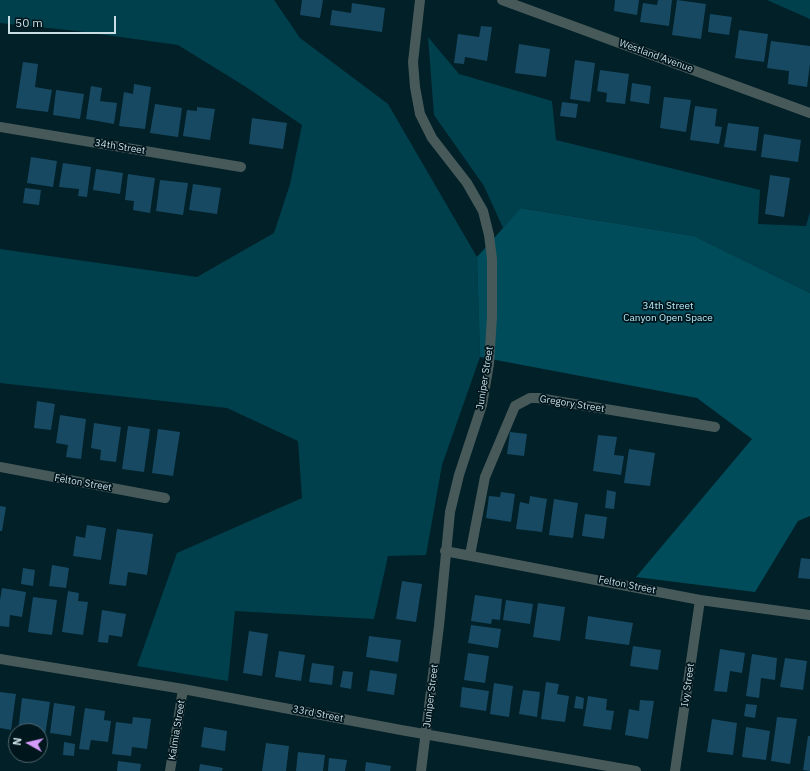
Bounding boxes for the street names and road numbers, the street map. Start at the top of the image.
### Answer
street label: Westland Avenue [617,37,695,75]
street label: 34th Street [94,137,146,157]
street label: Juniper Street [474,346,496,410]
street label: Gregory Street [539,393,605,415]
street label: Felton Street [53,472,113,494]
street label: Felton Street [597,574,657,596]
street label: Ivy Street [679,663,697,707]
street label: Juniper Street [421,664,441,728]
street label: Kalmia Street [166,699,188,761]
street label: 33rd Street [292,703,344,725]

